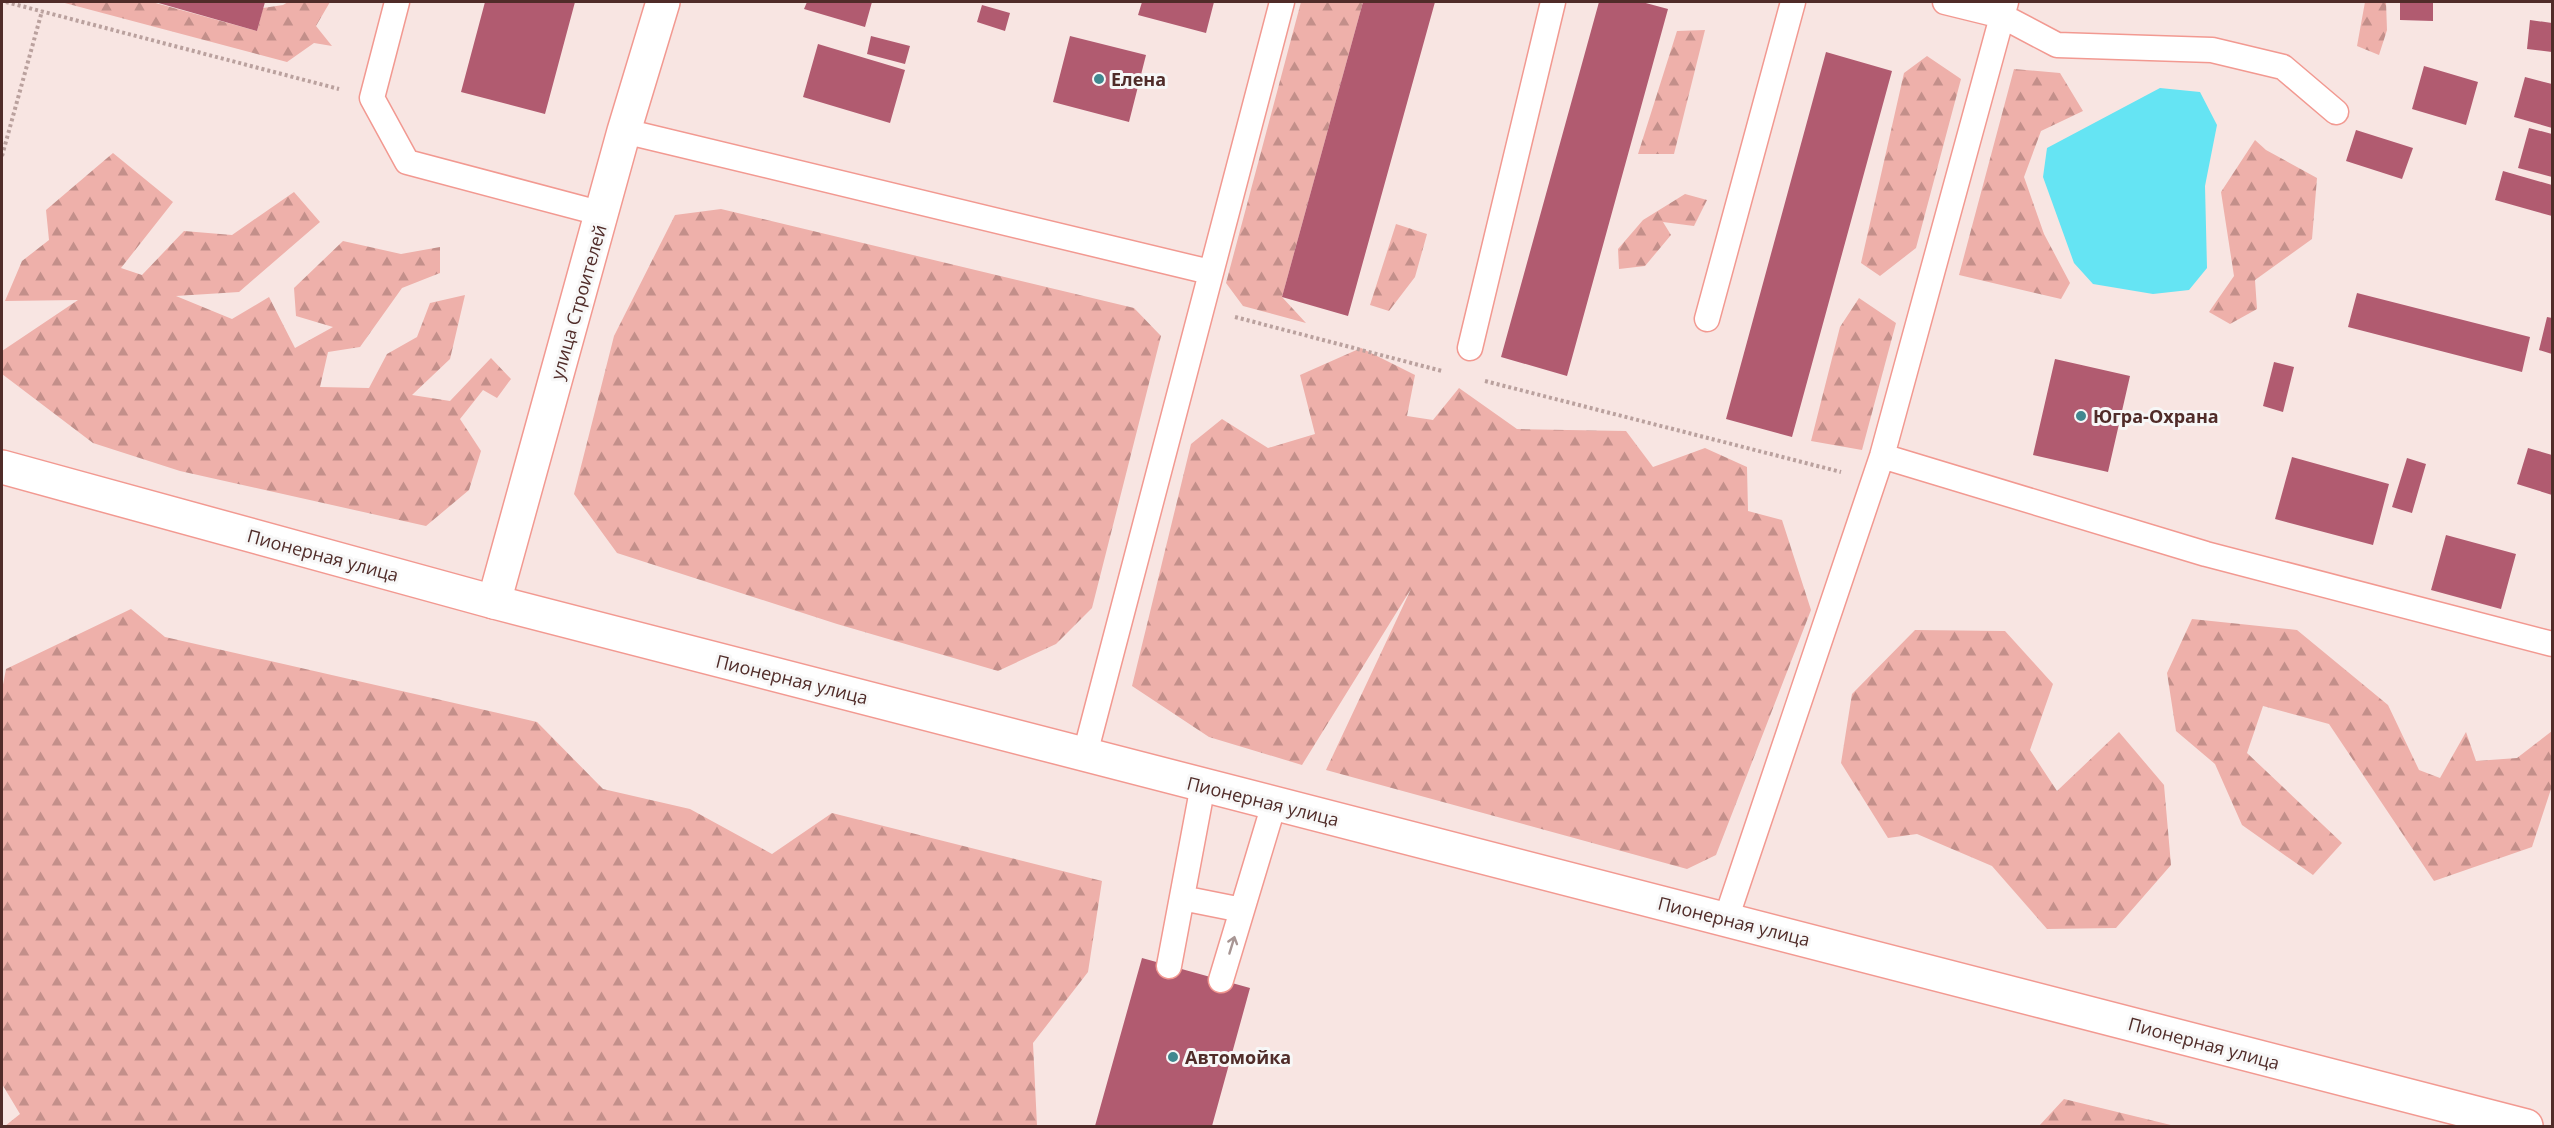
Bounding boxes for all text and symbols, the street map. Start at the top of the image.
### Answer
place label: Елена [1111,67,1166,91]
marker: Елена [1092,72,1106,86]
street label: улица Строителей [544,222,612,382]
place label: Югра-Охрана [2093,404,2219,428]
marker: Югра-Охрана [2074,409,2088,423]
street label: Пионерная улица [245,523,401,587]
street label: Пионерная улица [713,648,871,710]
street label: Пионерная улица [1184,770,1342,832]
street label: Пионерная улица [1655,890,1813,952]
one-way arrow [1227,936,1238,955]
street label: Пионерная улица [2126,1011,2282,1075]
place label: Автомойка [1185,1045,1291,1069]
marker: Автомойка [1166,1050,1180,1064]

